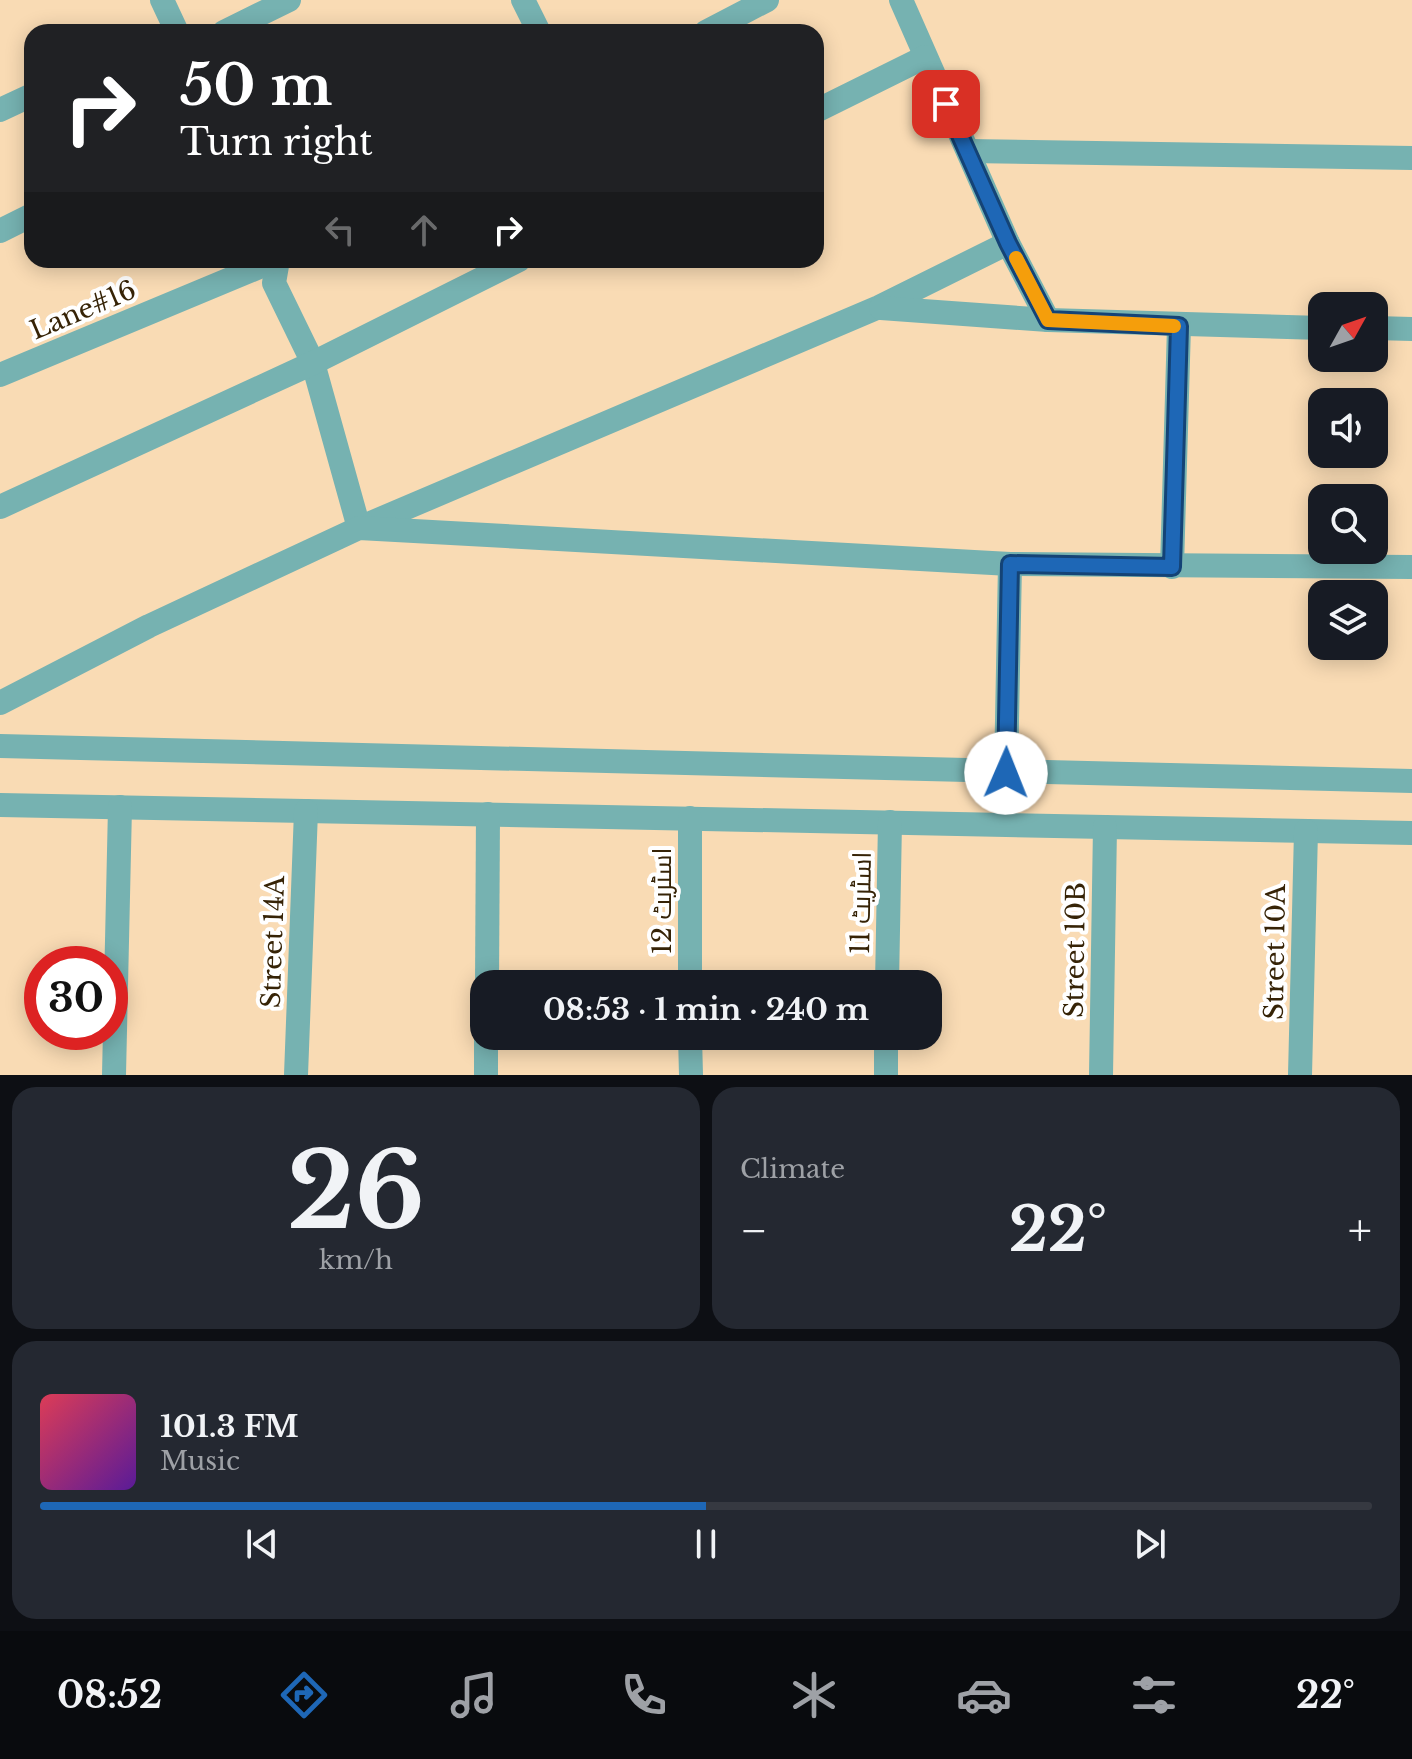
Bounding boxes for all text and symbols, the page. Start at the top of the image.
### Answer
text: 50 m [180,51,332,120]
icon: right [48,56,152,160]
pin [912,70,980,138]
icon: arrive [924,82,968,126]
text: Turn right [180,120,373,165]
icon: left [318,208,362,252]
icon: ahead [402,208,446,252]
icon: right [486,208,530,252]
street label: Lane#16 [25,273,141,347]
north arrow [1308,292,1388,372]
map controls [1308,292,1388,660]
button: sound [1308,388,1388,468]
button: search [1308,484,1388,564]
button: layers [1308,580,1388,660]
position arrow [964,731,1048,815]
street label: اسٹریٹ 12 [646,847,678,955]
street label: اسٹریٹ 11 [844,851,878,955]
street label: Street 14A [255,874,291,1009]
street label: Street 10B [1058,882,1092,1018]
street label: Street 10A [1258,883,1292,1020]
speed limit sign: 30 [24,946,128,1050]
text: 08:53 · 1 min · 240 m [543,991,869,1028]
text: 26 [287,1127,425,1256]
text: Climate [740,1153,845,1185]
text: 22° [1009,1193,1107,1267]
text: − [740,1203,768,1258]
text: + [1348,1203,1372,1258]
text: km/h [319,1244,393,1276]
text: 101.3 FM [160,1408,299,1445]
text: Music [160,1445,240,1477]
icon: previous [240,1522,284,1566]
icon: pause [684,1522,728,1566]
icon: next [1128,1522,1172,1566]
icon: directions [276,1667,332,1723]
icon: music [446,1667,502,1723]
icon: phone [616,1667,672,1723]
icon: climate [786,1667,842,1723]
icon: car [956,1667,1012,1723]
icon: filters [1126,1667,1182,1723]
text: 08:52 [57,1673,162,1718]
text: 22° [1296,1673,1355,1718]

